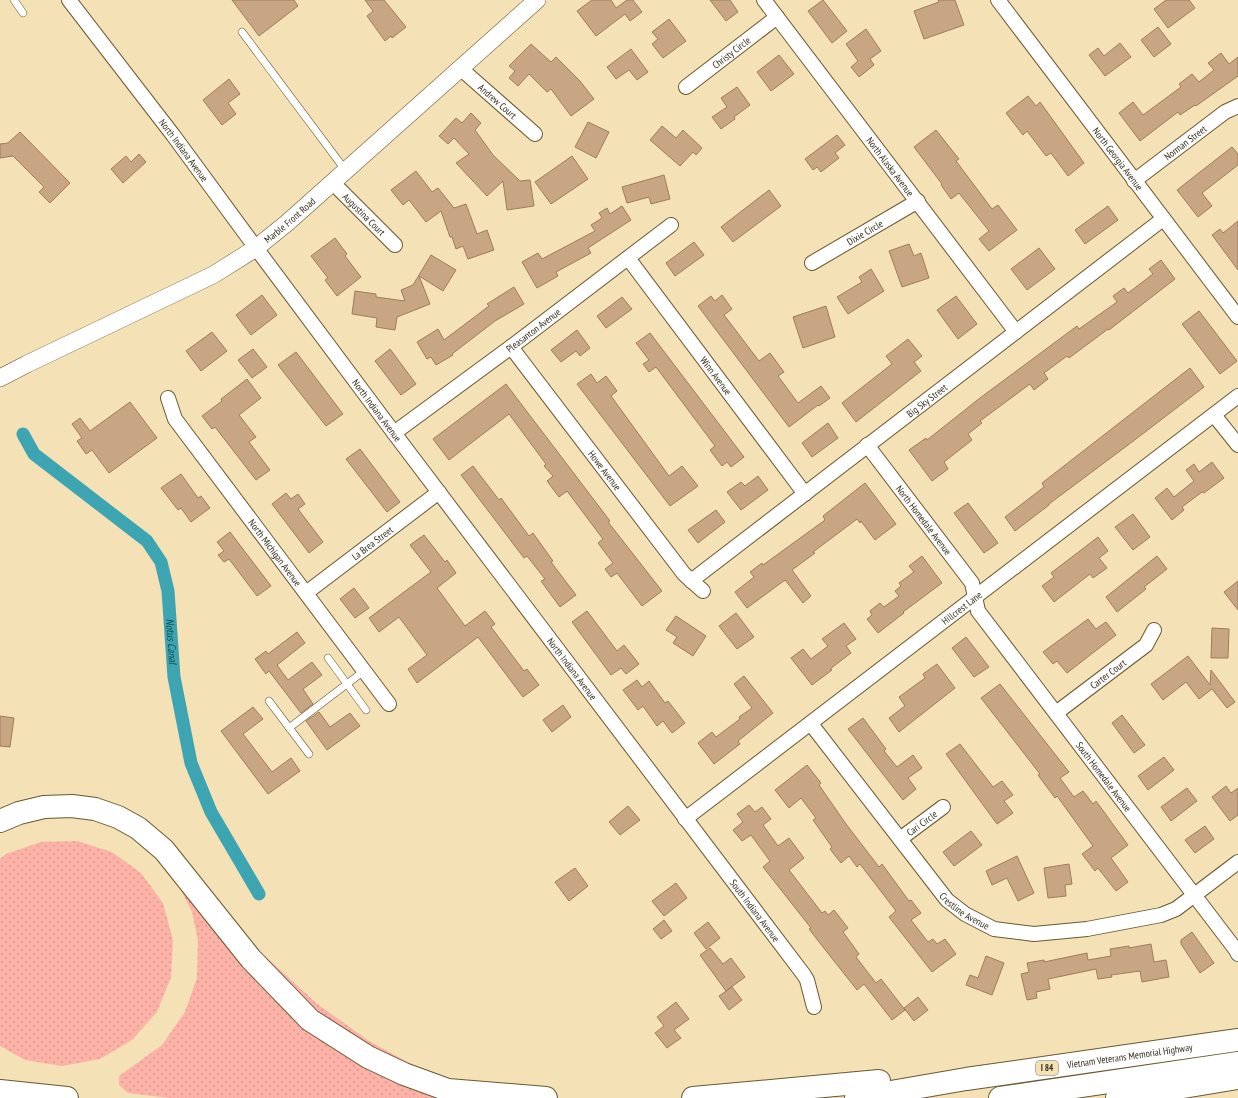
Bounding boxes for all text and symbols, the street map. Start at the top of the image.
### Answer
street label: Christy Circle [710,34,753,72]
street label: Andrew Court [475,81,519,122]
street label: North Indiana Avenue [156,116,211,184]
street label: Norman Street [1161,122,1209,163]
street label: North Georgia Avenue [1090,125,1146,193]
street label: North Alaska Avenue [863,134,917,199]
street label: Augustina Court [340,190,388,239]
street label: Marble Front Road [261,195,318,246]
street label: Dixie Circle [845,217,885,248]
street label: Pleasanton Avenue [504,306,563,356]
street label: Winn Avenue [697,354,734,398]
street label: North Indiana Avenue [349,377,404,444]
street label: Big Sky Street [904,381,950,420]
street label: Howe Avenue [585,448,624,493]
street label: North Homedale Avenue [893,483,954,558]
street label: North Michigan Avenue [245,517,304,589]
street label: La Brea Street [349,523,396,563]
street label: Hillcrest Lane [939,588,985,628]
water label: Notus Canal [163,618,180,666]
street label: North Indiana Avenue [544,635,600,703]
street label: Carter Court [1088,656,1129,692]
street label: South Homedale Avenue [1073,739,1134,814]
street label: Cari Circle [904,808,940,839]
street label: South Indiana Avenue [727,877,783,945]
street label: Crestline Avenue [936,890,991,932]
street label: Vietnam Veterans Memorial Highway [1065,1041,1194,1072]
road number: I 84 [1036,1061,1058,1075]

